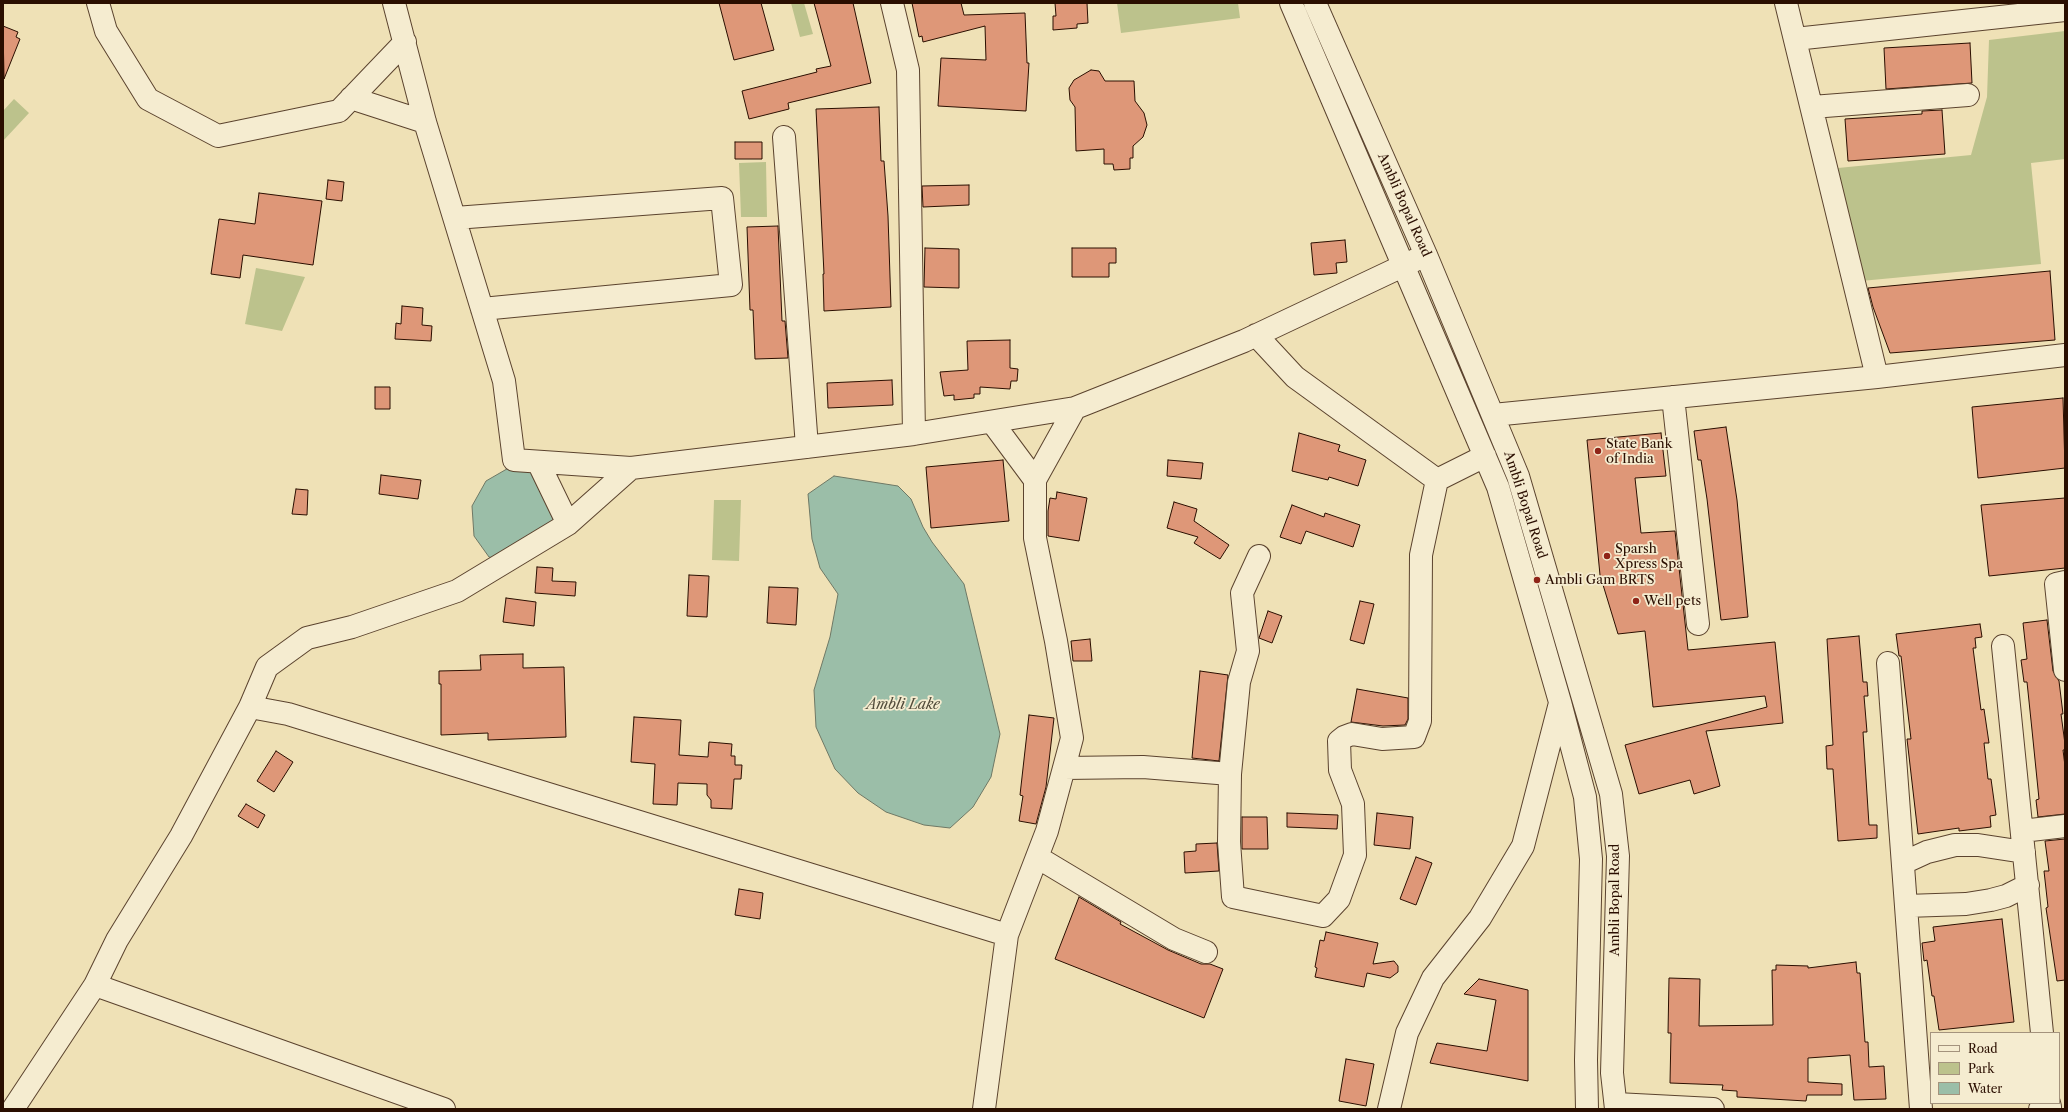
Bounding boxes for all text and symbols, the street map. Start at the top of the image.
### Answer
street label: Ambli Bopal Road [1374,151,1434,259]
place label: State Bank of India [1606,436,1672,467]
marker: State Bank of India [1593,446,1603,456]
street label: Ambli Bopal Road [1500,449,1550,561]
place label: Sparsh Xpress Spa [1615,541,1683,572]
marker: Sparsh Xpress Spa [1602,551,1612,561]
place label: Ambli Gam BRTS [1545,572,1655,588]
marker: Ambli Gam BRTS [1532,575,1542,585]
place label: Well pets [1644,593,1701,609]
marker: Well pets [1631,596,1641,606]
water label: Ambli Lake [866,697,940,713]
street label: Ambli Bopal Road [1607,844,1623,956]
legend [1930,1032,2060,1104]
text: Road [1968,1041,1998,1056]
text: Park [1968,1061,1994,1076]
text: Water [1968,1081,2002,1096]

